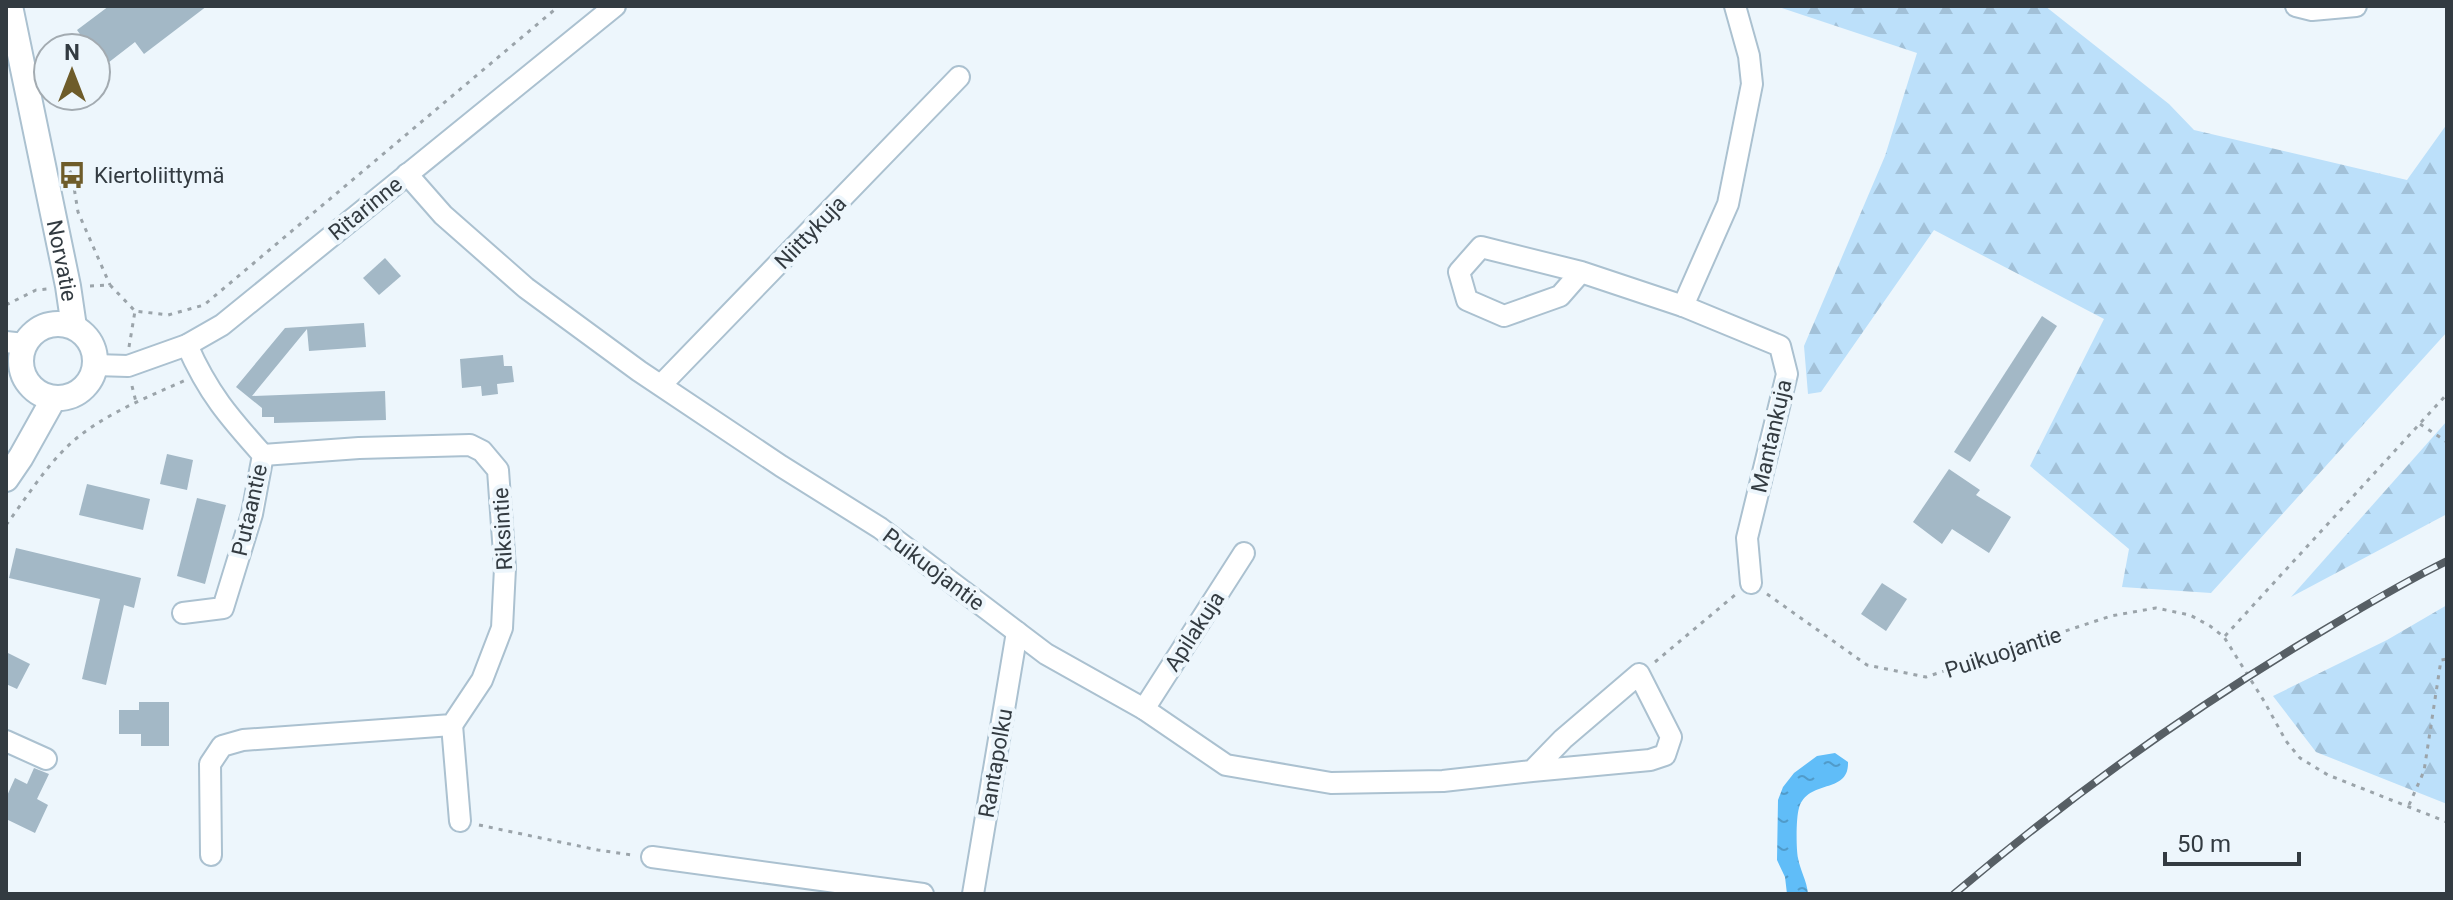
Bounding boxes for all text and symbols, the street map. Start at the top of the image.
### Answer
north arrow [32,32,112,112]
text: N [64,40,80,65]
bus stop icon: Kiertoliittymä [57,160,87,190]
place label: Kiertoliittymä [94,163,224,188]
street label: Ritarinne [324,171,407,245]
street label: Niittykuja [770,191,851,274]
street label: Norvatie [42,218,82,303]
street label: Mantankuja [1746,377,1797,495]
street label: Putaantie [227,462,272,558]
street label: Riksintie [488,487,517,571]
street label: Puikuojantie [878,523,989,616]
street label: Apilakuja [1159,587,1229,676]
street label: Puikuojantie [1942,622,2064,683]
street label: Rantapolku [974,707,1017,820]
scale bar [2165,816,2299,866]
text: 50 m [2177,830,2231,858]

